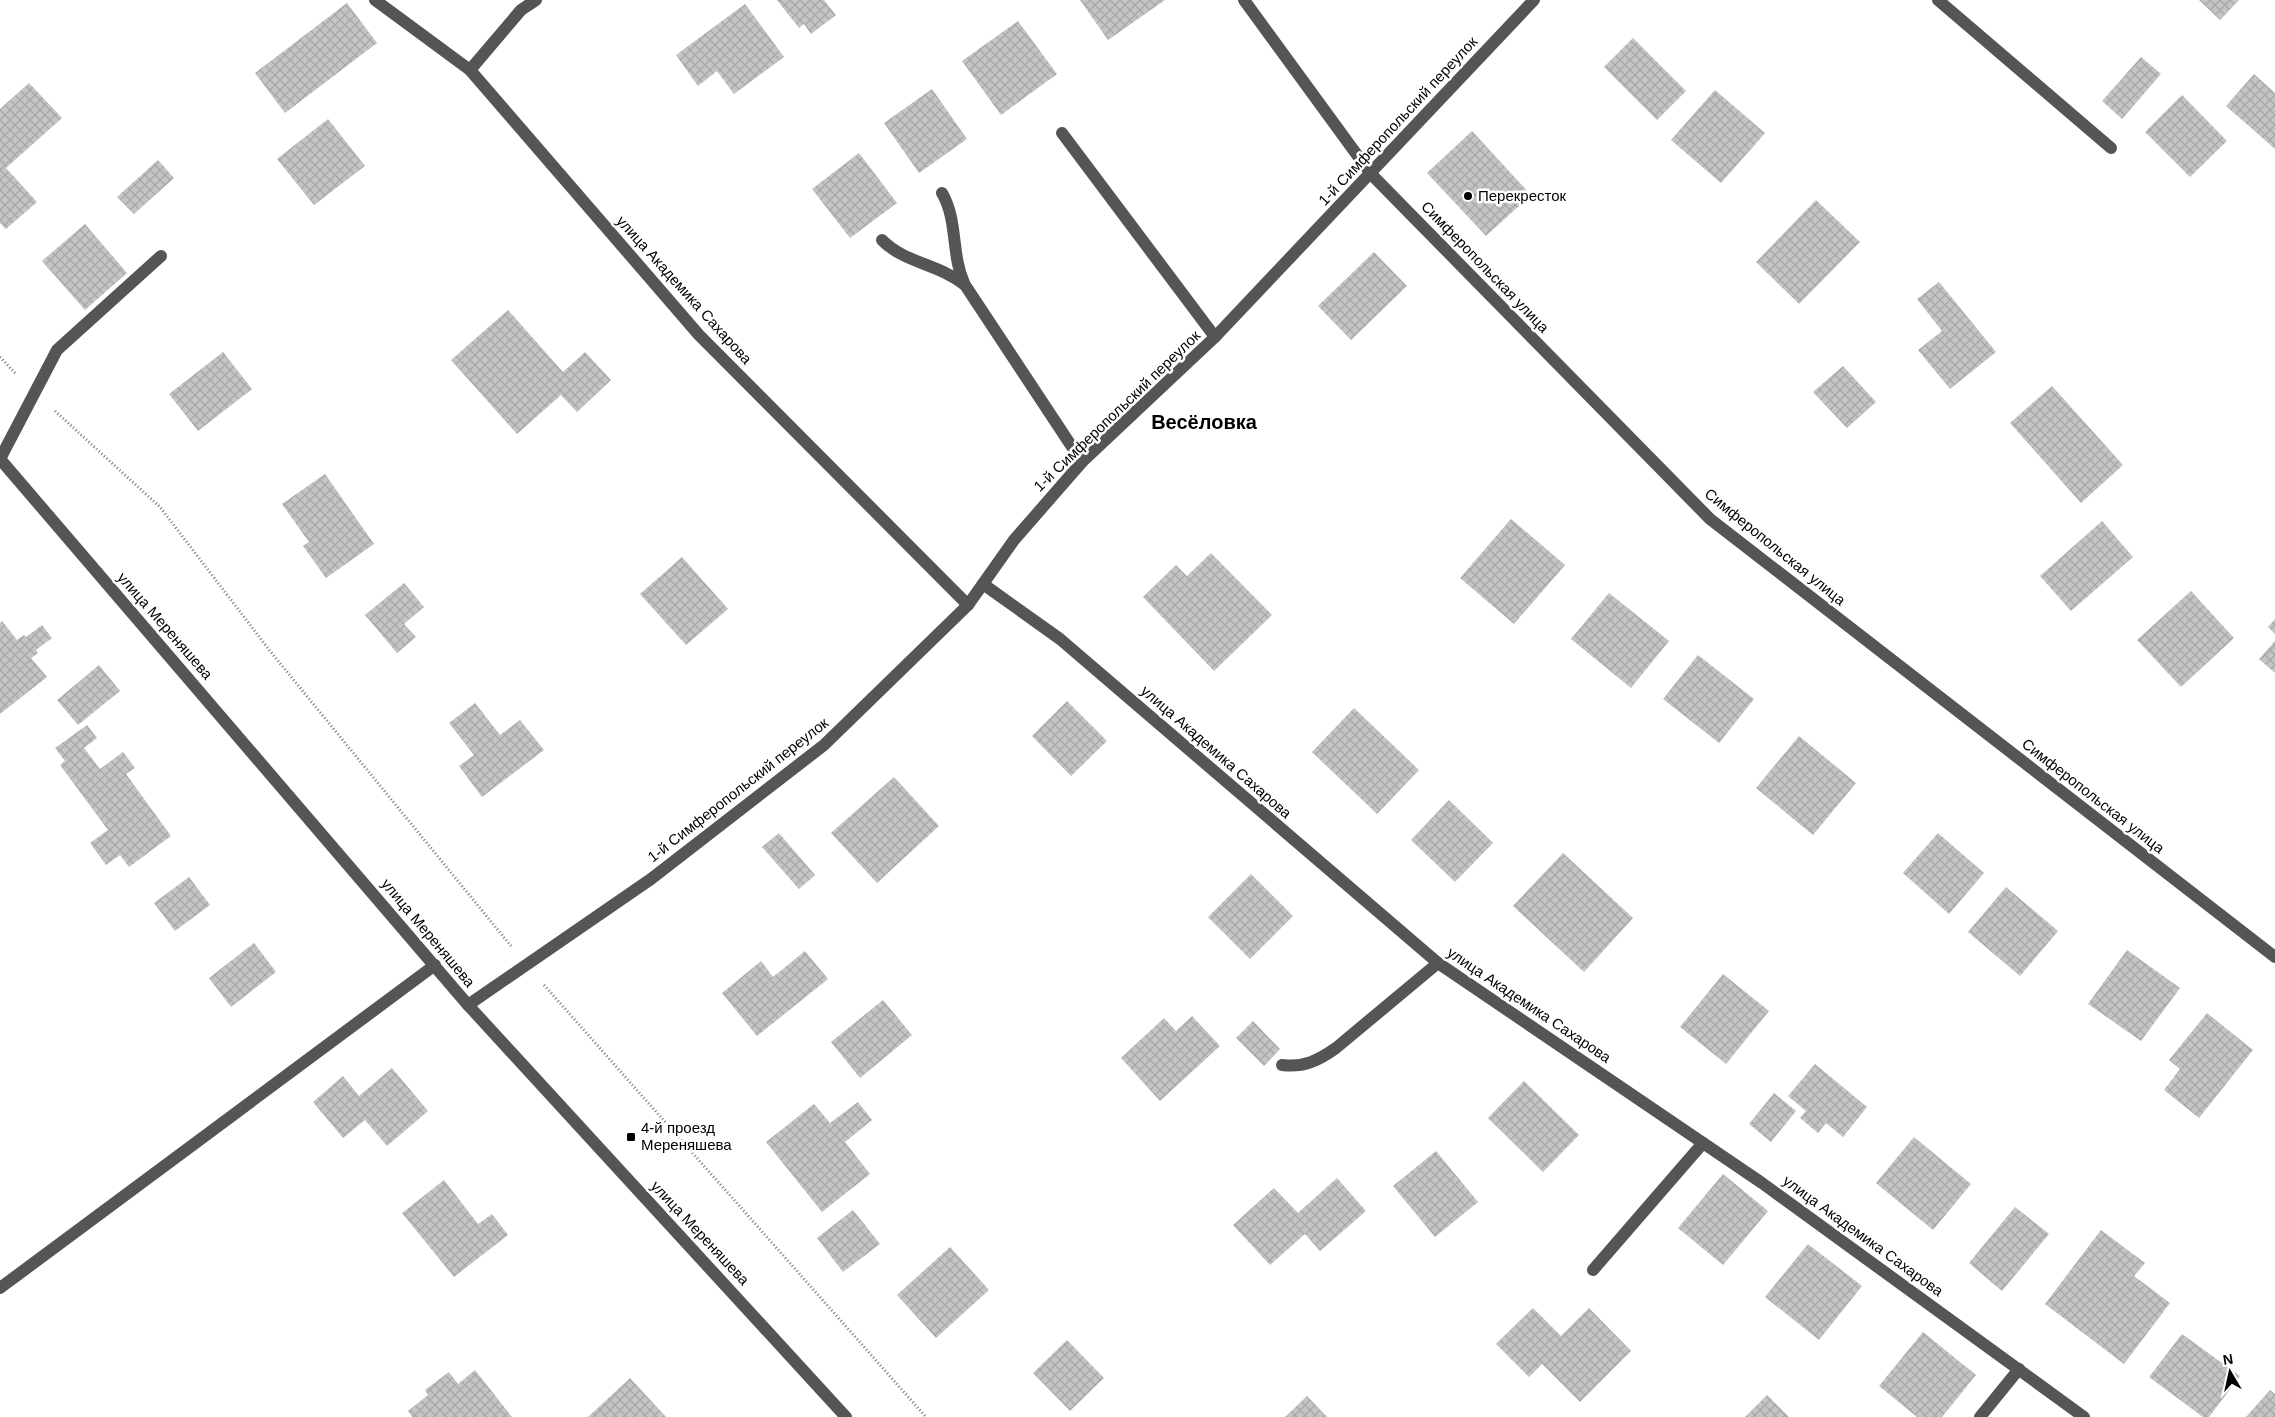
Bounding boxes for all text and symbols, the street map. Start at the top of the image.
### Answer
street label: 1-й Симферопольский переулок [1315,32,1481,209]
place label: Перекресток [1478,187,1567,204]
marker: Перекресток [1462,190,1474,202]
street label: Симферопольская улица [1418,197,1553,336]
street label: улица Академика Сахарова [613,212,756,368]
street label: 1-й Симферопольский переулок [1030,326,1204,495]
district label: Весёловка [1151,411,1258,433]
street label: Симферопольская улица [1702,485,1850,609]
street label: улица Мереняшева [114,569,217,683]
street label: улица Академика Сахарова [1138,682,1295,822]
street label: 1-й Симферопольский переулок [644,714,832,865]
street label: Симферопольская улица [2019,735,2168,857]
street label: улица Мереняшева [378,875,479,991]
street label: улица Академика Сахарова [1444,943,1615,1066]
place label: 4-й проезд Мереняшева [641,1119,732,1153]
marker: 4-й проезд Мереняшева [625,1131,637,1143]
street label: улица Академика Сахарова [1780,1172,1947,1300]
street label: улица Мереняшева [648,1177,753,1289]
north arrow [2205,1347,2255,1397]
text: N [2222,1350,2234,1368]

